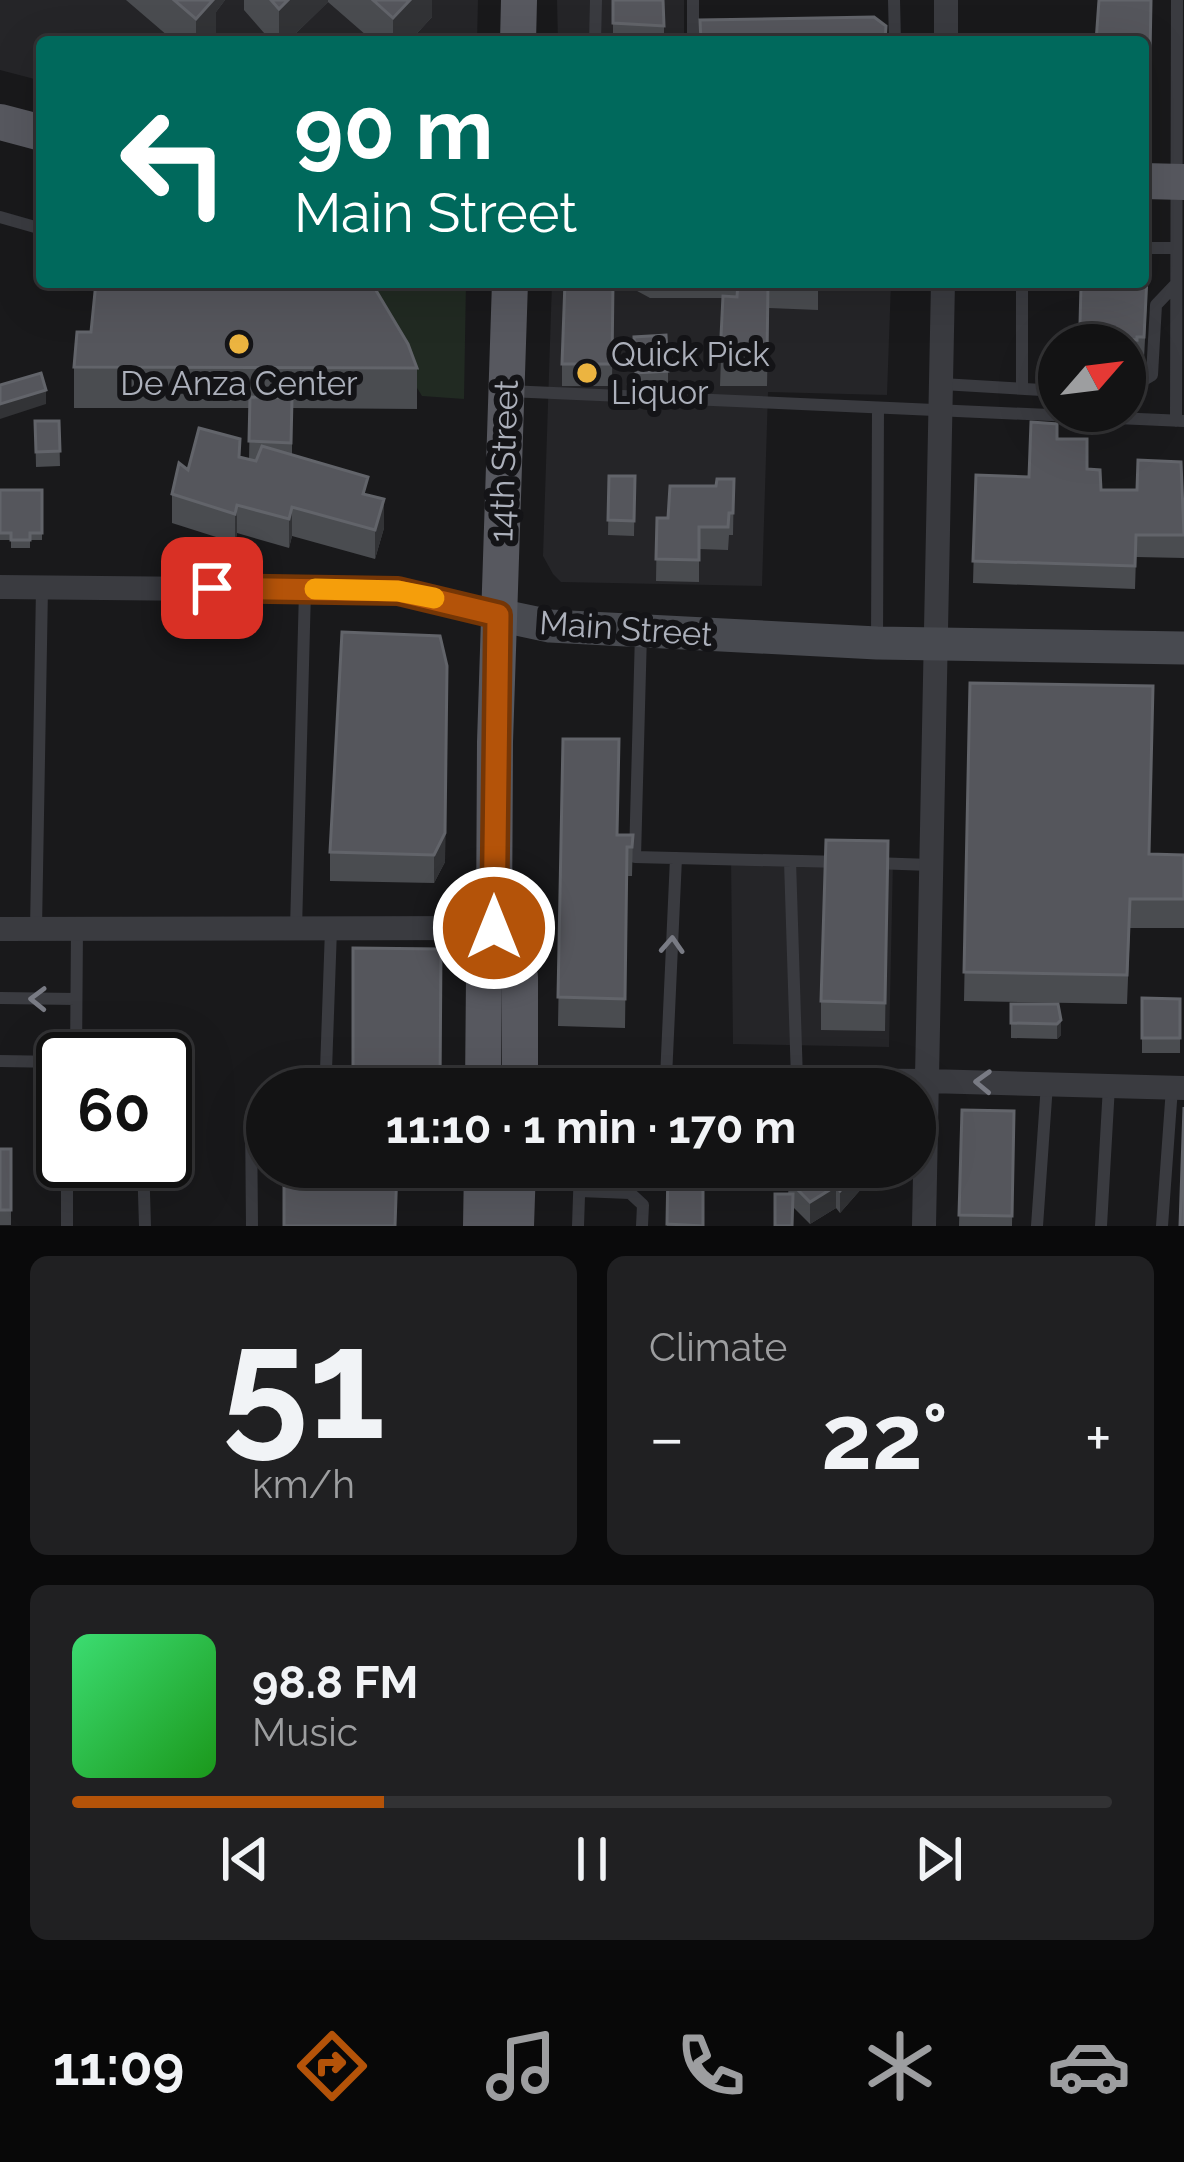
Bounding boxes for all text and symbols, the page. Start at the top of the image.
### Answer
text: 90 m [294,80,493,179]
icon: left [96,84,252,240]
text: Main Street [294,181,577,245]
north arrow [1038,324,1146,432]
map controls [1038,324,1146,432]
marker: De Anza Center [226,331,252,357]
place label: Quick Pick Liquor [611,335,770,412]
marker: Quick Pick Liquor [574,360,600,386]
place label: De Anza Center [120,364,358,403]
street label: 14th Street [481,379,526,543]
pin [161,537,263,639]
icon: arrive [179,555,245,621]
street label: Main Street [538,603,714,654]
position arrow [431,865,557,991]
one-way arrow [659,935,685,954]
one-way arrow [28,986,47,1012]
speed limit sign: 60 [36,1032,192,1188]
one-way arrow [973,1070,992,1096]
text: 11:10 · 1 min · 170 m [386,1101,796,1154]
text: 51 [222,1291,385,1475]
text: Climate [649,1324,787,1370]
text: 22° [821,1384,948,1490]
text: − [649,1399,685,1476]
text: + [1085,1399,1112,1476]
text: km/h [252,1461,355,1507]
text: 98.8 FM [252,1656,419,1709]
text: Music [252,1709,358,1755]
icon: previous [212,1826,278,1892]
icon: pause [559,1826,625,1892]
icon: next [906,1826,972,1892]
icon: directions [290,2024,374,2108]
icon: music [479,2024,563,2108]
icon: phone [669,2024,753,2108]
icon: climate [858,2024,942,2108]
icon: car [1047,2024,1131,2108]
text: 11:09 [53,2034,184,2098]

